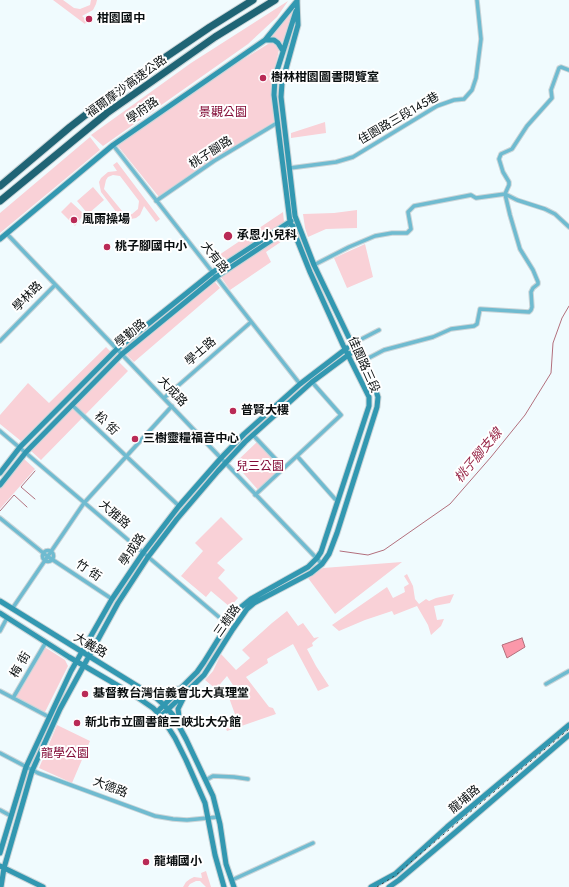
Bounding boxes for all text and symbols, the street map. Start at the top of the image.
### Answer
place label: 柑園國中 [97,12,145,26]
marker: 柑園國中 [84,14,94,24]
street label: 福爾摩沙高速公路 [84,53,170,121]
place label: 樹林柑園圖書閱覽室 [271,71,379,85]
marker: 樹林柑園圖書閱覽室 [258,73,268,83]
street label: 佳園路三段145巷 [356,90,442,148]
street label: 學府路 [124,95,162,127]
park label: 景觀公園 [199,106,247,120]
street label: 桃子腳路 [187,134,235,172]
place label: 風雨操場 [82,213,130,227]
marker: 風雨操場 [69,215,79,225]
place label: 承恩小兒科 [237,229,297,243]
marker: 承恩小兒科 [222,230,234,242]
street label: 大有路 [197,239,231,277]
place label: 桃子腳國中小 [115,240,187,254]
marker: 桃子腳國中小 [102,242,112,252]
street label: 學林路 [10,279,46,315]
street label: 學勤路 [113,317,149,351]
street label: 學士路 [183,335,219,369]
street label: 佳園路三段 [344,335,382,395]
street label: 大成路 [154,374,190,410]
place label: 普賢大樓 [241,404,289,418]
marker: 普賢大樓 [228,406,238,416]
street label: 松 街 [91,409,121,439]
water label: 桃子腳支線 [452,426,506,486]
place label: 三樹靈糧福音中心 [143,432,239,446]
marker: 三樹靈糧福音中心 [130,434,140,444]
park label: 兒三公園 [236,460,284,474]
street label: 大雅路 [96,498,132,532]
street label: 學成路 [117,531,149,569]
street label: 竹 街 [73,557,103,585]
street label: 三樹路 [212,602,244,640]
street label: 大義路 [71,631,109,661]
street label: 梅 街 [8,649,34,681]
place label: 基督教台灣信義會北大真理堂 [93,687,249,701]
marker: 基督教台灣信義會北大真理堂 [80,689,90,699]
place label: 新北市立圖書館三峽北大分館 [85,716,241,730]
marker: 新北市立圖書館三峽北大分館 [72,718,82,728]
park label: 龍學公園 [41,747,89,761]
street label: 大德路 [91,775,129,801]
street label: 龍埔路 [447,783,483,817]
place label: 龍埔國小 [154,855,202,869]
marker: 龍埔國小 [141,857,151,867]

